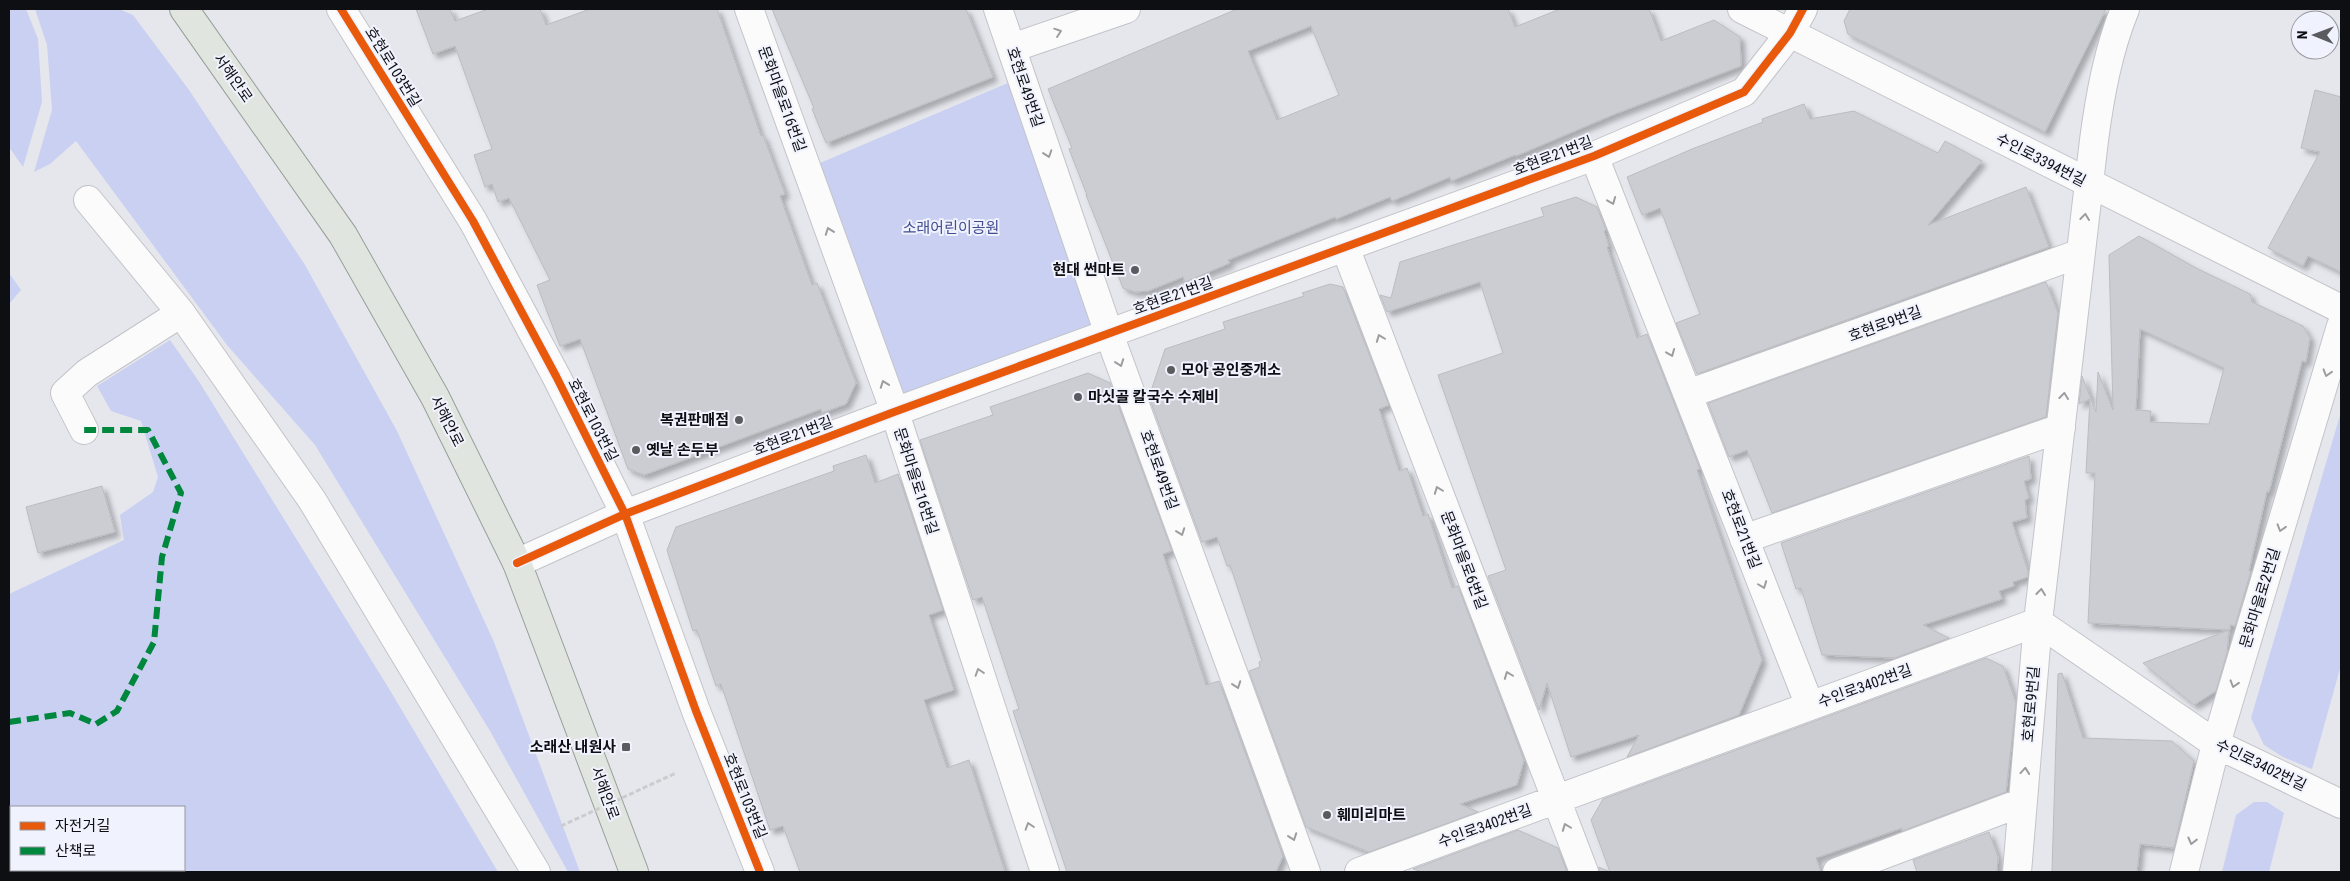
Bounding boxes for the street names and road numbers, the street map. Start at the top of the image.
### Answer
street label: 호현로103번길 [361,24,425,110]
street label: 문화마을로16번길 [754,44,810,154]
street label: 호현로49번길 [1003,44,1047,130]
street label: 서해안로 [210,50,256,106]
street label: 수인로3394번길 [1993,130,2089,190]
street label: 호현로21번길 [1511,133,1595,179]
street label: 호현로21번길 [1131,273,1215,319]
street label: 호현로9번길 [1846,302,1924,346]
street label: 호현로103번길 [564,375,622,465]
street label: 서해안로 [426,392,468,450]
street label: 호현로21번길 [751,413,835,459]
street label: 문화마을로16번길 [890,425,942,537]
street label: 호현로49번길 [1136,428,1182,512]
street label: 호현로21번길 [1718,487,1764,571]
street label: 문화마을로6번길 [1437,508,1491,612]
street label: 문화마을로2번길 [2236,546,2284,650]
street label: 수인로3402번길 [1816,661,1914,711]
street label: 호현로9번길 [2019,665,2043,743]
street label: 수인로3402번길 [2213,735,2309,795]
street label: 호현로103번길 [720,750,770,842]
street label: 서해안로 [587,764,623,822]
street label: 수인로3402번길 [1436,801,1534,851]

